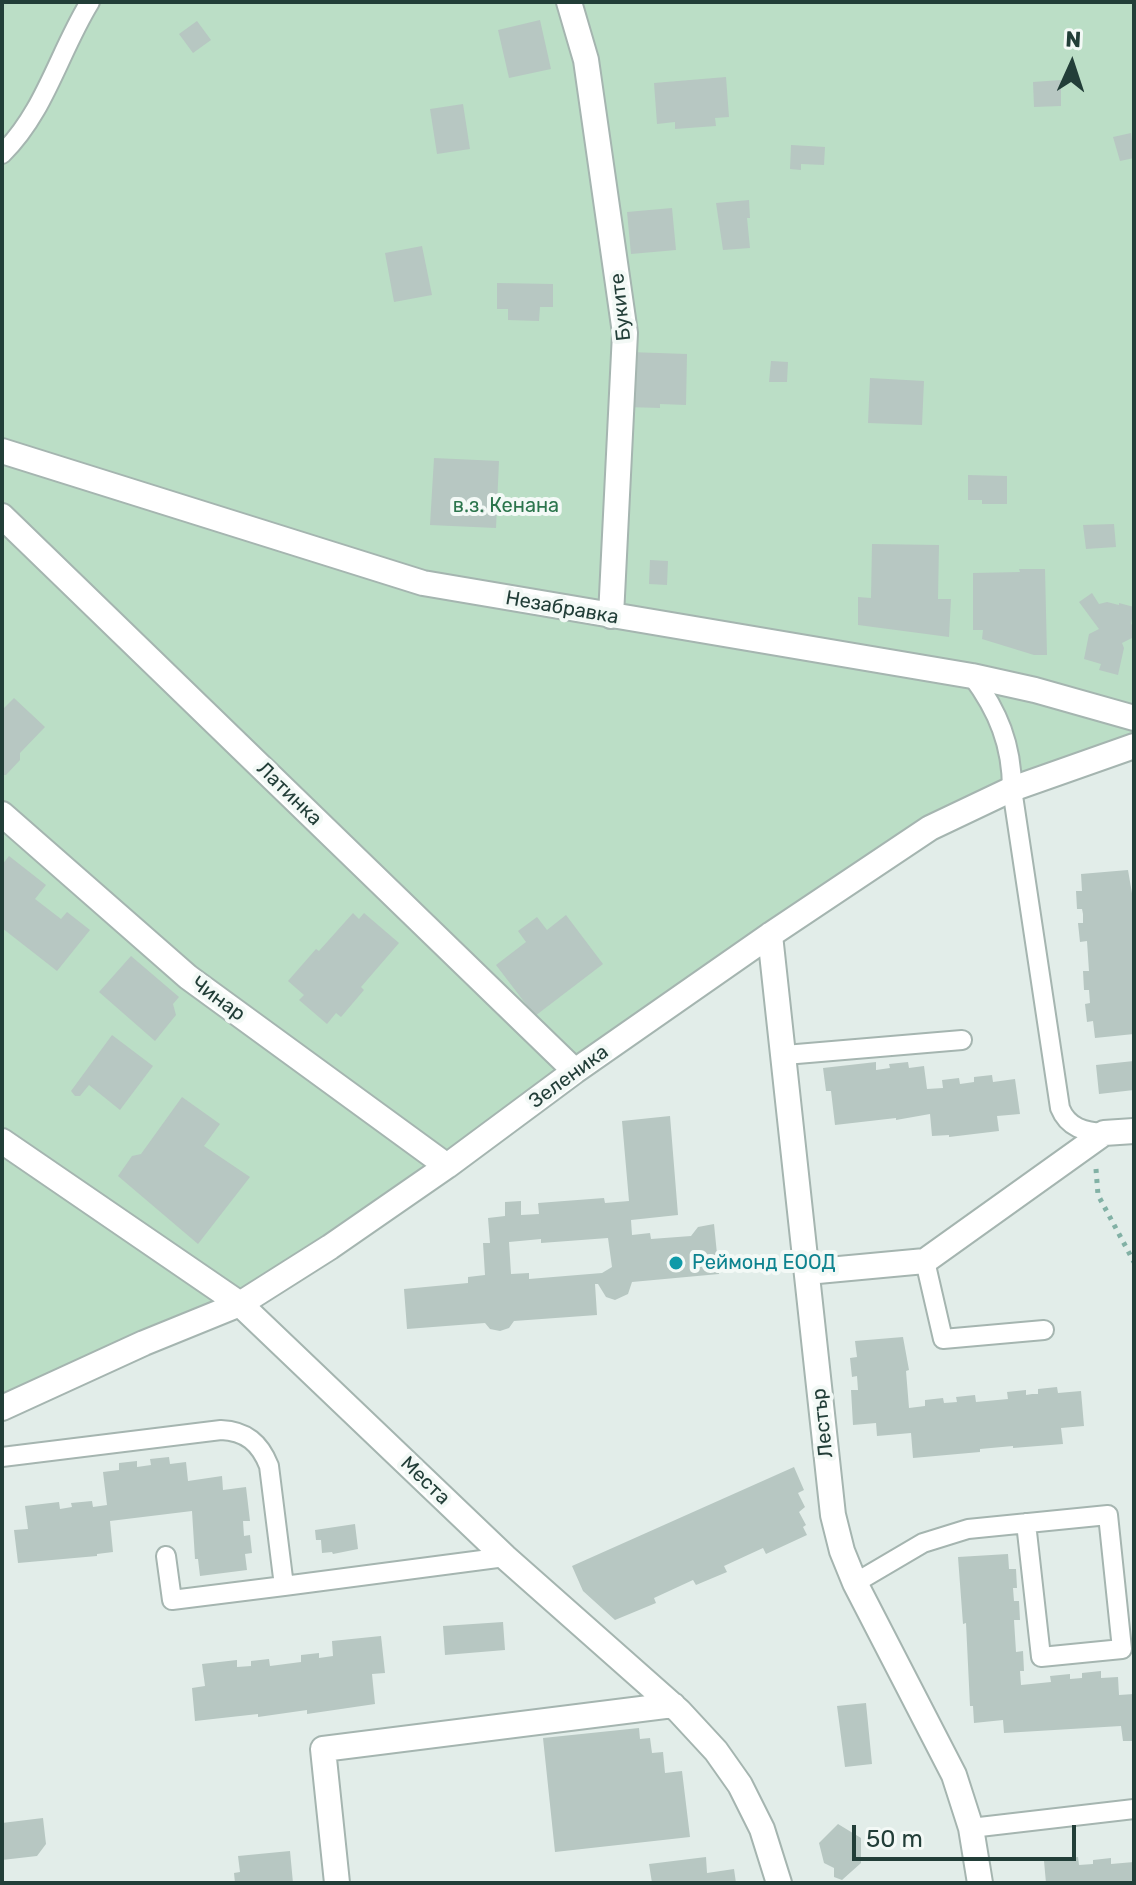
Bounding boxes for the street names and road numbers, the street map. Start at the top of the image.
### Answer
street label: Буките [606,272,636,342]
street label: Незабравка [504,586,620,630]
street label: Латинка [251,757,327,831]
street label: Чинар [187,972,249,1026]
street label: Зеленика [525,1040,613,1114]
street label: Лестър [807,1387,839,1459]
street label: Места [395,1452,455,1510]

